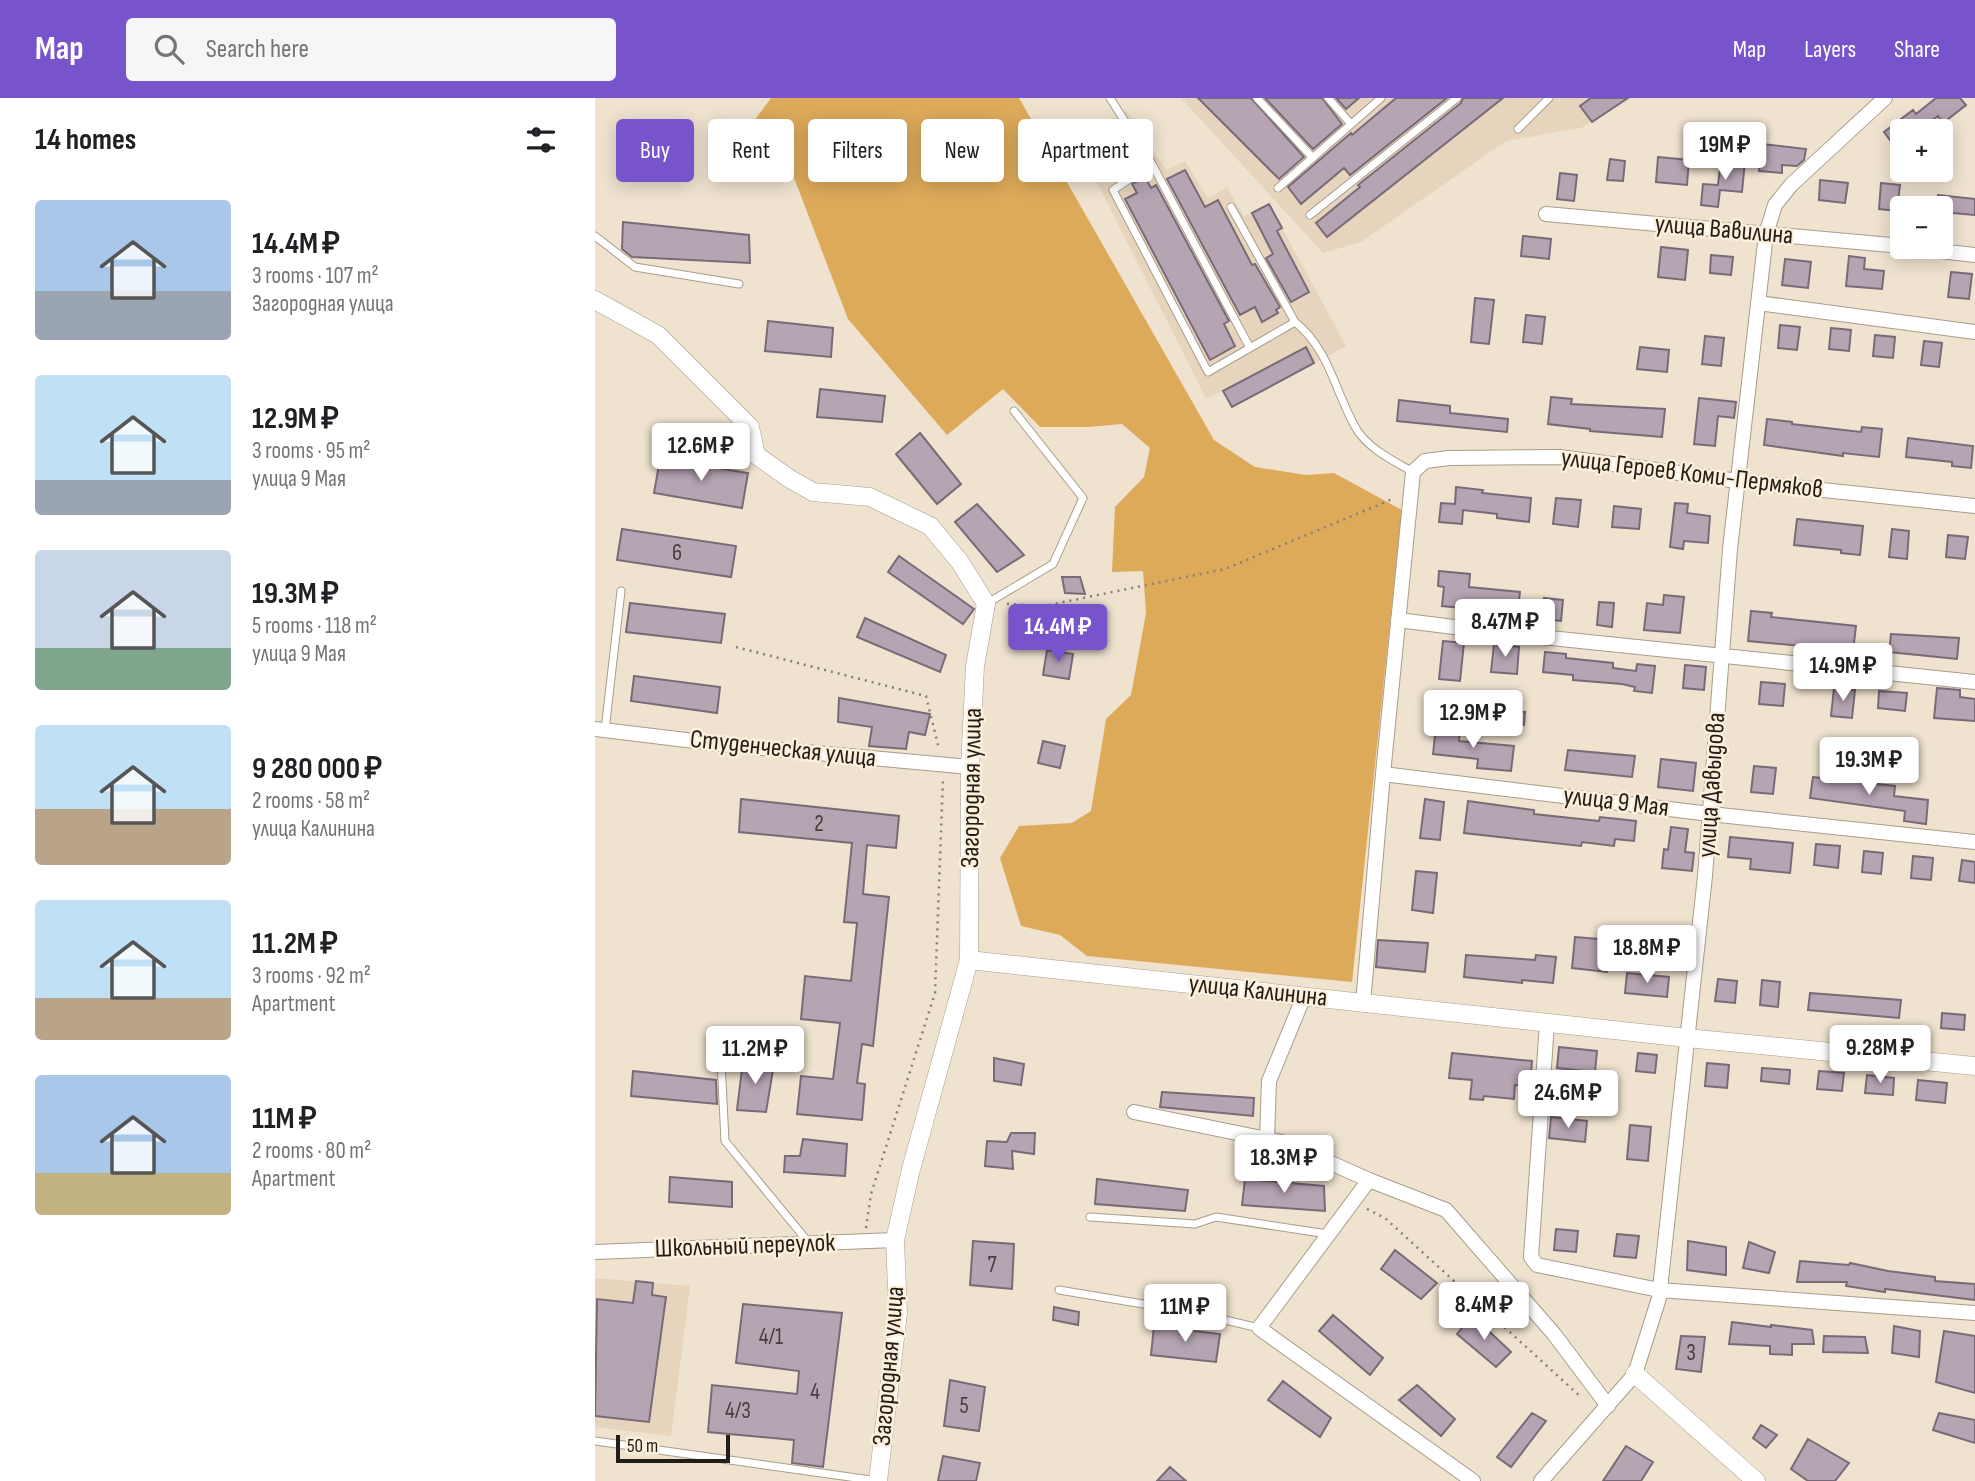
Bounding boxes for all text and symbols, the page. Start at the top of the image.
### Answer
search box [126,18,616,81]
text: Map [35,29,84,69]
icon: search [150,30,188,68]
text: Search here [206,34,309,65]
text: Map [1733,35,1766,64]
text: Layers [1804,35,1856,64]
text: Share [1894,35,1940,64]
chip: Buy [616,119,694,182]
chip: Rent [708,119,794,182]
chip: Filters [808,119,907,182]
chip: New [921,119,1004,182]
chip: Apartment [1018,119,1153,182]
map controls [1890,119,1953,259]
button: + [1890,119,1953,182]
icon: filters [522,121,560,159]
text: 14 homes [35,122,136,158]
pin: 19M ₽ [1676,122,1774,182]
text: 19M ₽ [1699,131,1751,159]
button: − [1890,196,1953,259]
street label: улица Вавилина [1653,209,1795,251]
text: 14.4M ₽ [252,226,340,262]
icon: home [91,228,175,312]
text: 3 rooms · 107 m² [252,262,379,290]
text: Загородная улица [252,290,394,318]
text: 12.9M ₽ [252,401,339,437]
icon: home [91,403,175,487]
pin: 12.6M ₽ [636,424,766,483]
text: 12.6M ₽ [668,432,734,460]
text: 3 rooms · 95 m² [252,437,371,465]
street label: улица Героев Коми-Пермяков [1559,443,1825,505]
text: улица 9 Мая [252,465,346,493]
house number: 6 [672,539,682,567]
text: 19.3M ₽ [252,576,339,612]
icon: home [91,578,175,662]
pin: 8.47M ₽ [1440,600,1570,659]
pin: 14.4M ₽ [993,604,1123,664]
text: 8.47M ₽ [1471,608,1539,636]
text: 5 rooms · 118 m² [252,612,377,640]
text: 14.4M ₽ [1024,613,1092,641]
text: улица 9 Мая [252,640,346,668]
pin: 14.9M ₽ [1778,644,1908,703]
text: 14.9M ₽ [1809,652,1877,680]
pin: 12.9M ₽ [1408,690,1538,750]
text: 12.9M ₽ [1440,699,1506,727]
street label: Загородная улица [955,708,989,868]
street label: улица Давыдова [1691,712,1733,858]
street label: Студенческая улица [688,724,878,774]
pin: 19.3M ₽ [1804,738,1934,797]
text: 19.3M ₽ [1836,746,1902,774]
text: 9 280 000 ₽ [252,751,382,787]
icon: home [91,753,175,837]
street label: улица 9 Мая [1561,780,1671,824]
text: 2 rooms · 58 m² [252,787,370,815]
house number: 2 [814,810,824,838]
text: улица Калинина [252,815,375,843]
text: 11.2M ₽ [252,926,338,962]
pin: 18.8M ₽ [1582,926,1712,985]
icon: home [91,928,175,1012]
text: 18.8M ₽ [1613,934,1681,962]
text: 3 rooms · 92 m² [252,962,371,990]
street label: улица Калинина [1187,968,1329,1014]
text: Apartment [252,990,336,1018]
pin: 11.2M ₽ [690,1026,820,1086]
pin: 9.28M ₽ [1815,1026,1945,1085]
text: 9.28M ₽ [1846,1034,1914,1062]
text: 11.2M ₽ [722,1035,788,1063]
pin: 24.6M ₽ [1503,1070,1633,1130]
text: 24.6M ₽ [1534,1079,1602,1107]
text: 11M ₽ [252,1101,317,1137]
icon: home [91,1103,175,1187]
pin: 18.3M ₽ [1219,1136,1349,1195]
text: 2 rooms · 80 m² [252,1137,371,1165]
text: 18.3M ₽ [1251,1144,1317,1172]
text: Apartment [252,1165,336,1193]
street label: Школьный переулок [654,1227,836,1265]
house number: 7 [987,1251,997,1279]
pin: 8.4M ₽ [1427,1282,1541,1342]
pin: 11M ₽ [1136,1284,1234,1344]
street label: Загородная улица [867,1285,911,1447]
text: 8.4M ₽ [1455,1291,1513,1319]
text: 11M ₽ [1160,1293,1210,1321]
house number: 4/1 [759,1323,783,1351]
house number: 3 [1686,1339,1696,1367]
house number: 4 [810,1378,820,1406]
house number: 5 [959,1392,969,1420]
house number: 4/3 [725,1397,751,1425]
scale bar [616,1432,730,1464]
text: 50 m [627,1435,658,1458]

